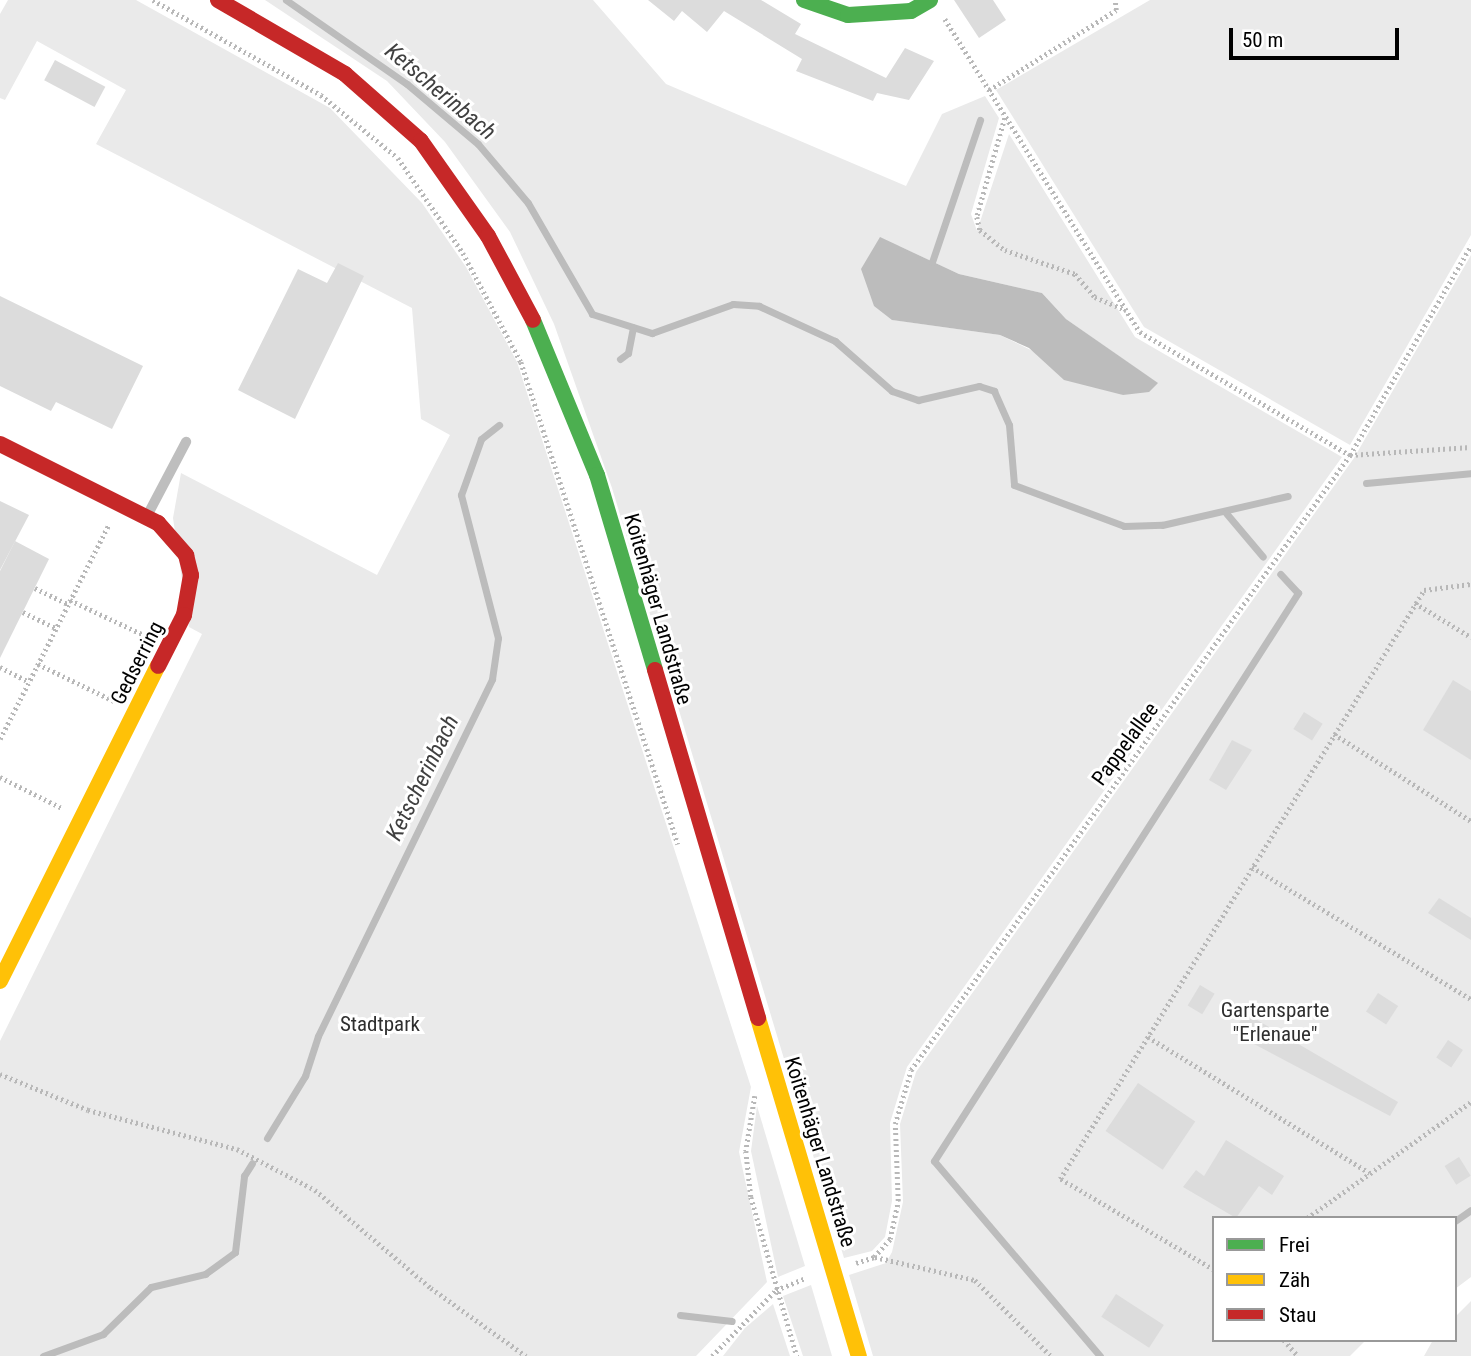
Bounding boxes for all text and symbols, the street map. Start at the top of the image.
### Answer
scale bar [1233,14,1403,58]
text: 50 m [1242,28,1283,52]
water label: Ketscherinbach [379,38,501,146]
street label: Koitenhäger Landstraße [619,511,697,707]
street label: Gedserring [105,617,169,709]
street label: Pappelallee [1086,698,1164,790]
water label: Ketscherinbach [381,711,465,845]
park label: Gartensparte "Erlenaue" [1221,997,1329,1047]
park label: Stadtpark [340,1011,420,1037]
street label: Koitenhäger Landstraße [779,1054,861,1250]
legend [1212,1216,1457,1342]
text: Frei [1279,1233,1310,1257]
text: Zäh [1279,1268,1310,1292]
text: Stau [1279,1303,1316,1327]

